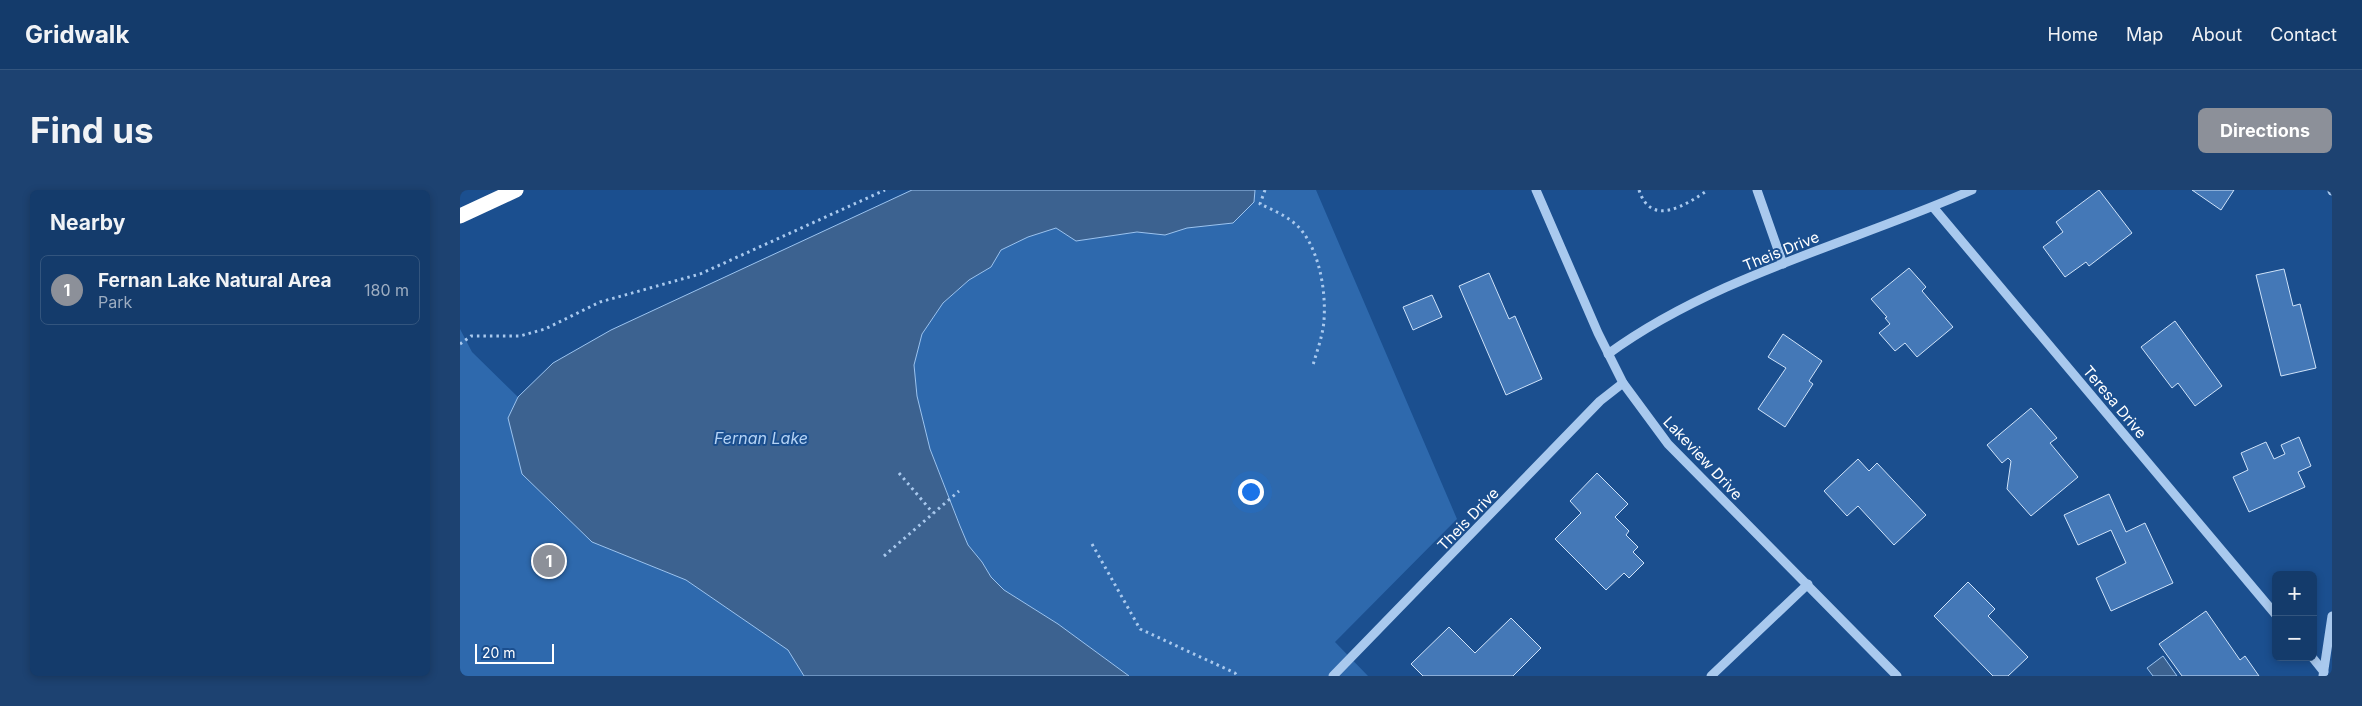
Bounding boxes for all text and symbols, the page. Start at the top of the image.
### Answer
text: Gridwalk [25,20,129,49]
text: Home [2048,24,2098,45]
text: Map [2126,24,2163,45]
text: About [2191,24,2242,45]
text: Contact [2270,24,2337,45]
button: Directions [2198,108,2332,153]
text: Find us [30,109,154,151]
text: Nearby [50,210,125,235]
street label: Theis Drive [1740,227,1822,275]
text: Fernan Lake Natural Area [98,269,332,292]
text: 1 [64,280,70,300]
text: 180 m [364,280,409,300]
text: Park [98,292,132,312]
street label: Teresa Drive [2079,362,2151,442]
street label: Lakeview Drive [1659,412,1747,504]
water label: Fernan Lake [714,428,808,448]
your location [1238,479,1264,505]
street label: Theis Drive [1433,484,1503,554]
pin: 1 [533,542,565,580]
map controls [2272,571,2317,661]
button: + [2272,571,2317,616]
button: − [2272,616,2317,661]
scale bar [475,641,554,664]
text: 20 m [482,644,516,661]

